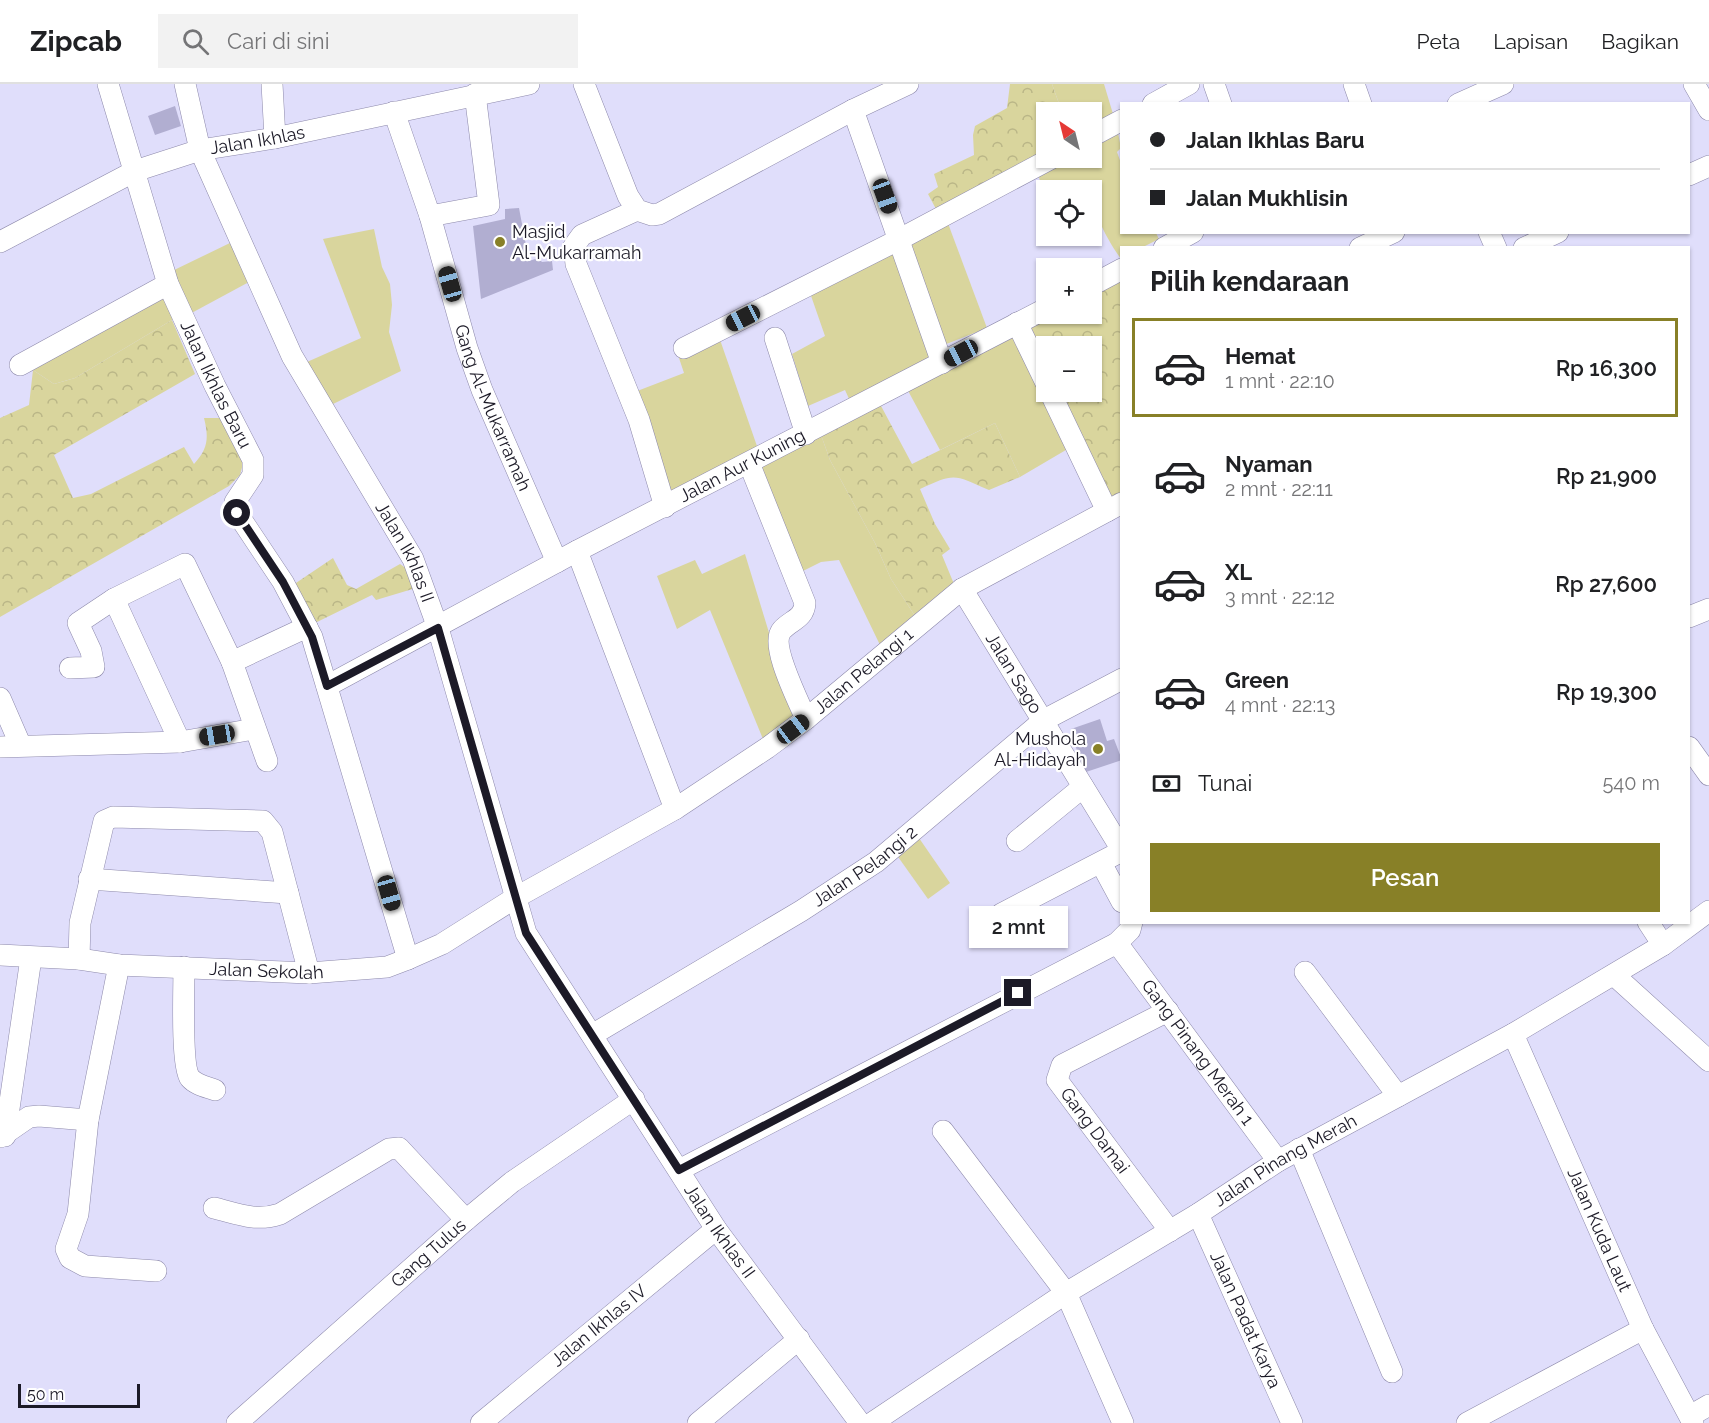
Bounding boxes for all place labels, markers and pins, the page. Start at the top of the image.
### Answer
place label: Masjid Al-Mukarramah [512,221,641,263]
marker: Masjid Al-Mukarramah [493,235,507,249]
place label: Mushola Al-Hidayah [994,728,1086,770]
marker: Mushola Al-Hidayah [1091,742,1105,756]

